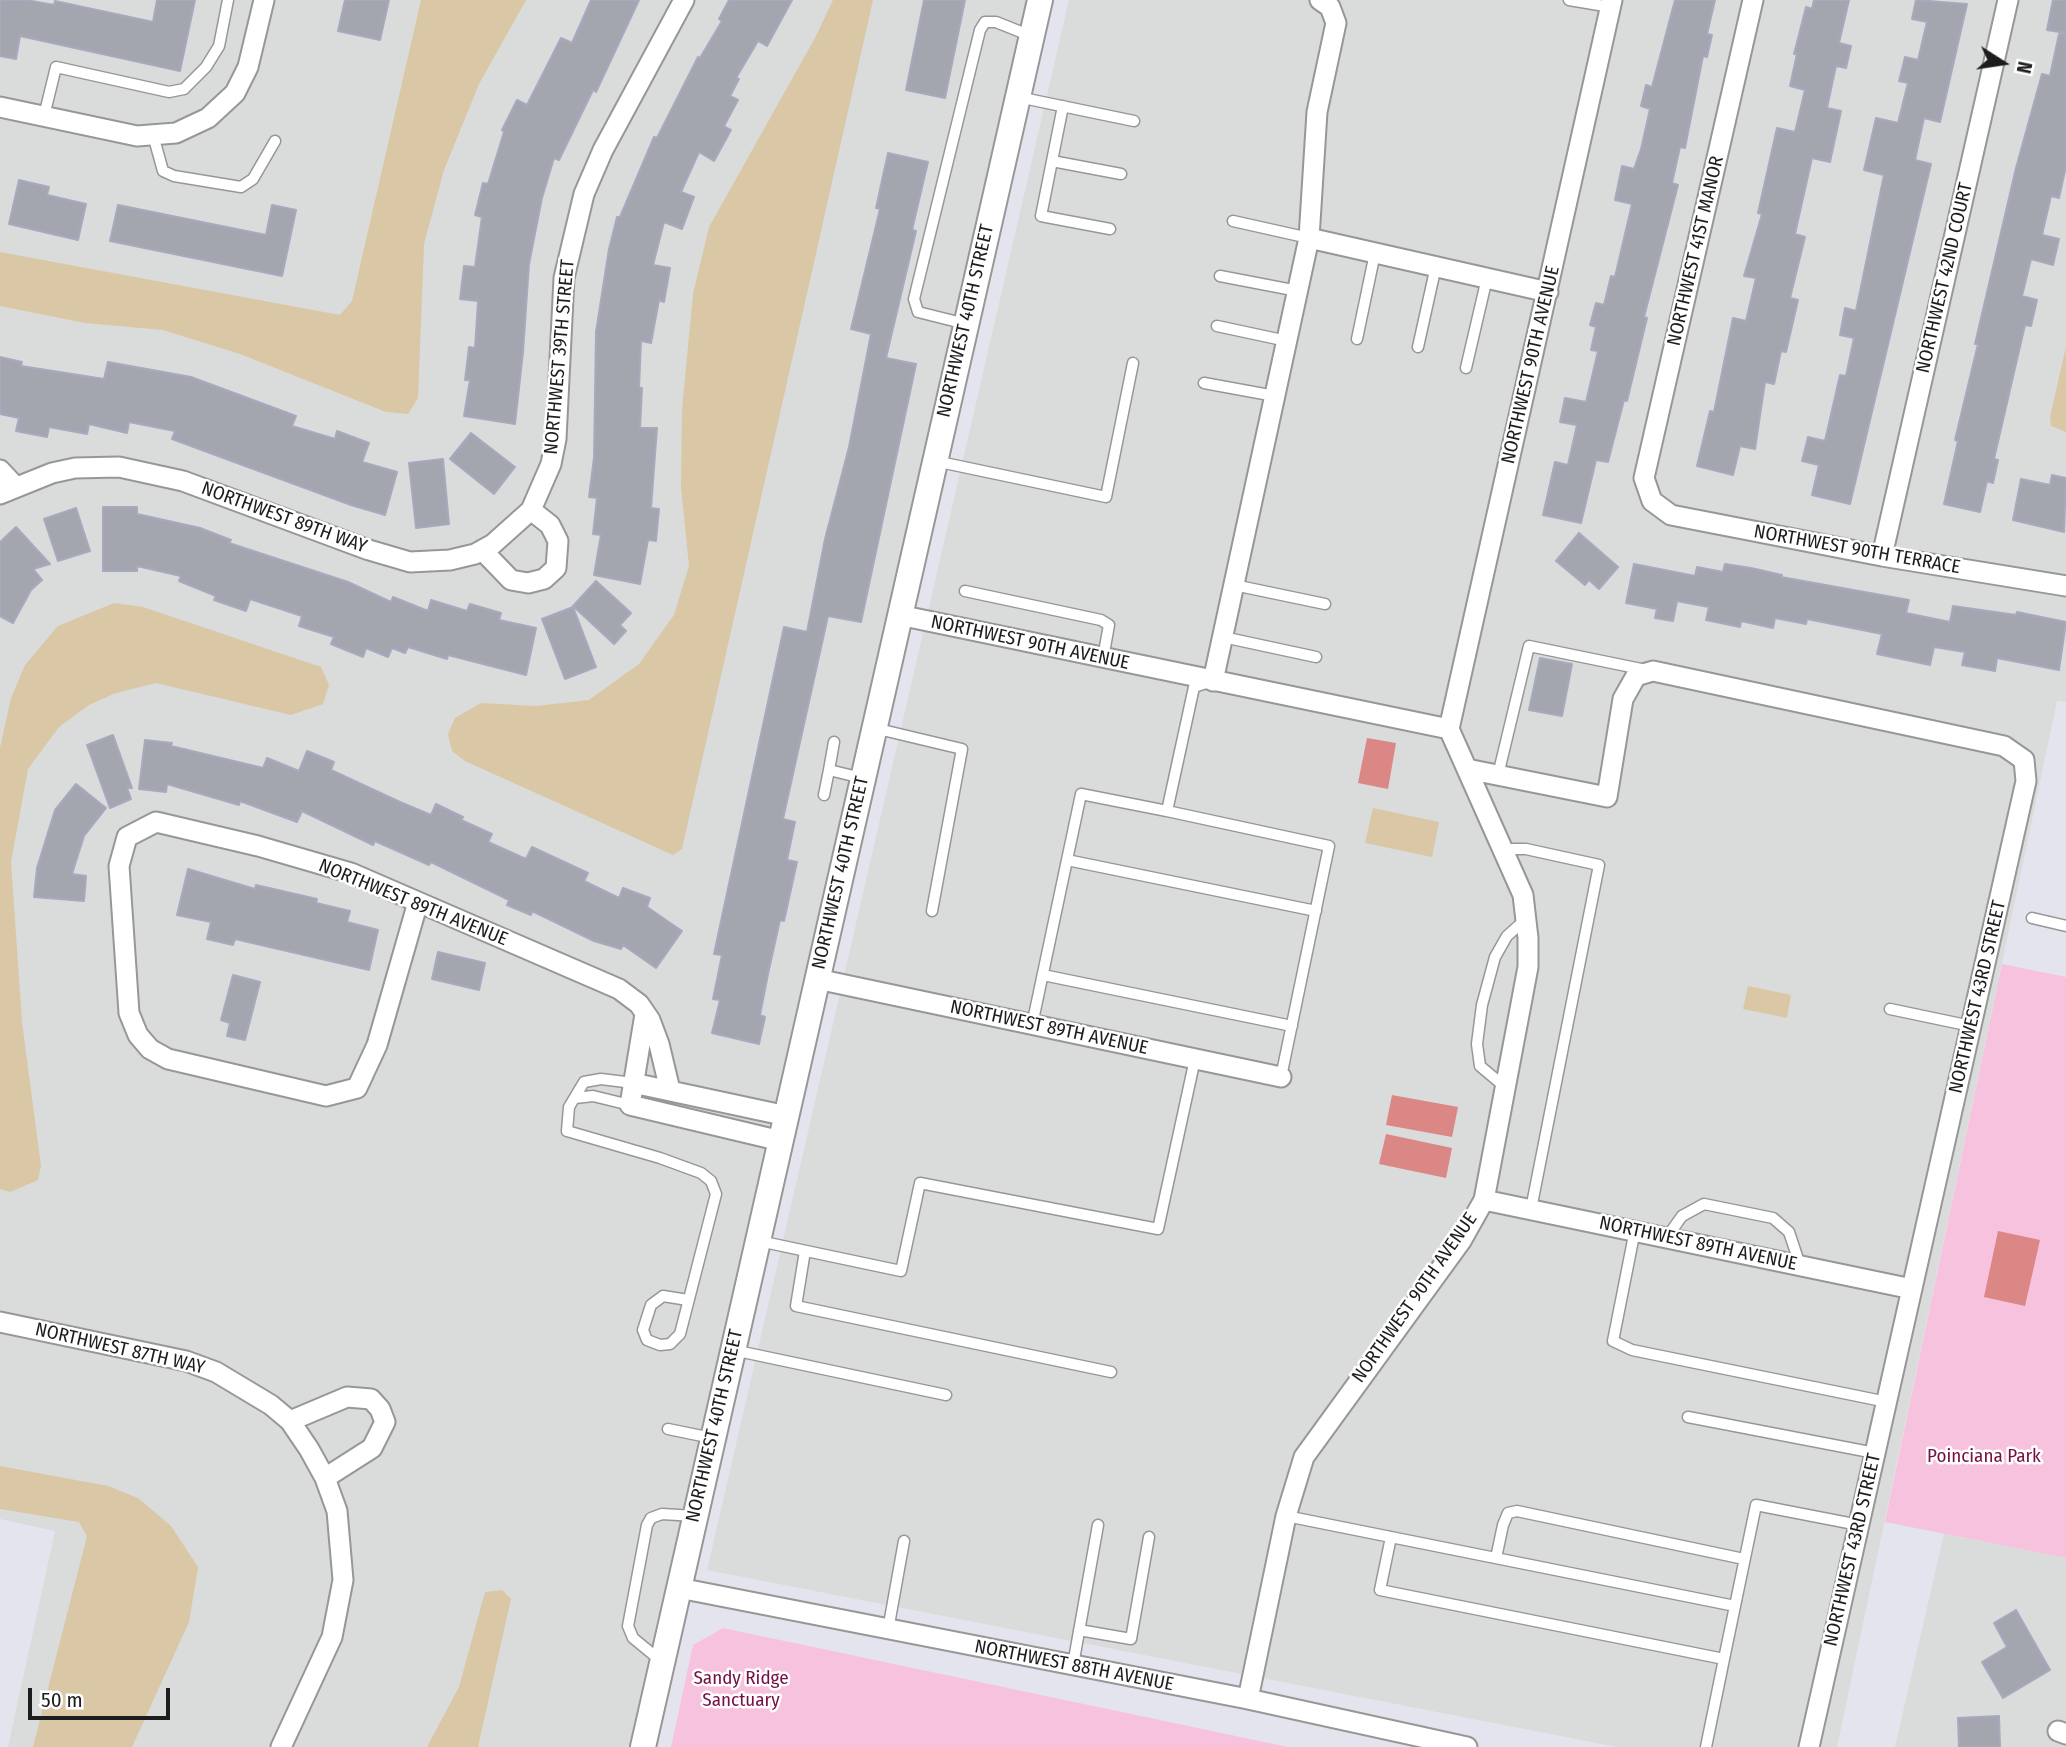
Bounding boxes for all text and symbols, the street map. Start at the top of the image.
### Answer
north arrow [1968,28,2038,98]
text: N [2012,60,2036,75]
street label: NORTHWEST 41ST MANOR [1663,154,1729,348]
street label: NORTHWEST 42ND COURT [1912,181,1978,375]
street label: NORTHWEST 40TH STREET [933,222,999,420]
street label: NORTHWEST 39TH STREET [540,259,580,455]
street label: NORTHWEST 90TH AVENUE [1497,264,1565,466]
street label: NORTHWEST 89TH WAY [198,477,370,559]
street label: NORTHWEST 90TH TERRACE [1752,521,1962,579]
street label: NORTHWEST 90TH AVENUE [929,611,1131,675]
street label: NORTHWEST 40TH STREET [808,774,874,972]
street label: NORTHWEST 89TH AVENUE [315,855,511,951]
street label: NORTHWEST 43RD STREET [1945,898,2011,1096]
street label: NORTHWEST 89TH AVENUE [948,996,1150,1060]
street label: NORTHWEST 90TH AVENUE [1348,1209,1482,1387]
street label: NORTHWEST 89TH AVENUE [1597,1212,1799,1276]
street label: NORTHWEST 87TH WAY [33,1318,207,1380]
street label: NORTHWEST 40TH STREET [682,1327,748,1525]
park label: Poinciana Park [1927,1446,2041,1468]
street label: NORTHWEST 43RD STREET [1820,1451,1886,1649]
street label: NORTHWEST 88TH AVENUE [973,1636,1175,1696]
park label: Sandy Ridge Sanctuary [693,1668,789,1712]
scale bar [32,1674,173,1718]
text: 50 m [41,1687,83,1713]

